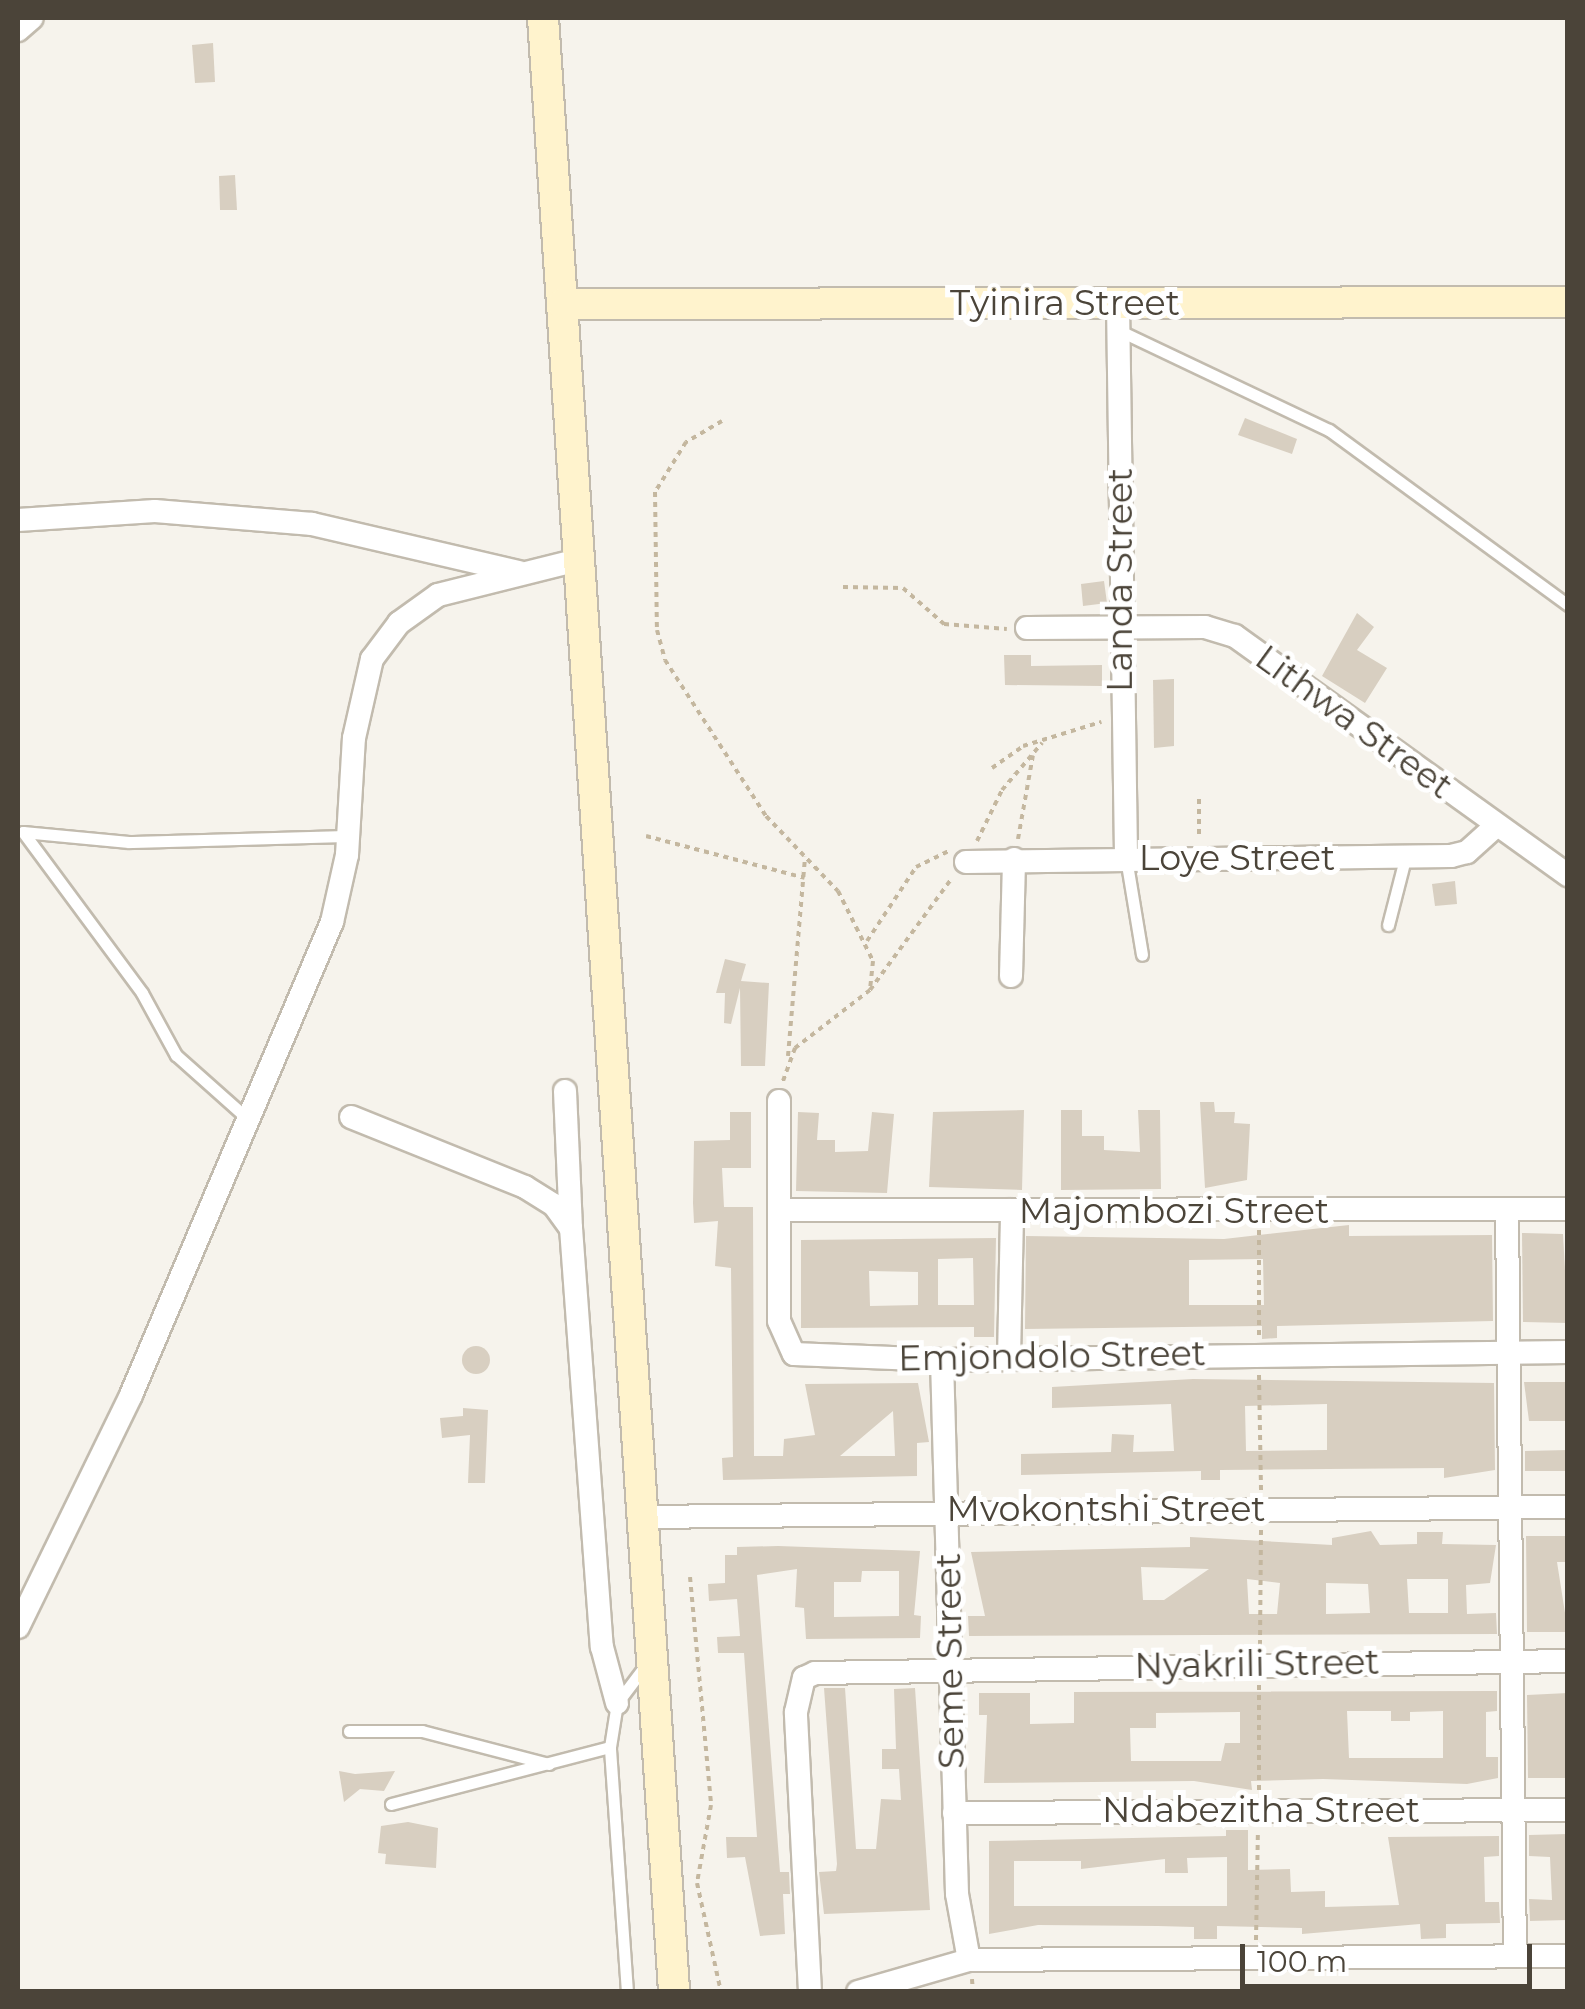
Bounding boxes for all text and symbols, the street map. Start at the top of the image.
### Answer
street label: Tyinira Street [950,282,1180,324]
street label: Landa Street [1099,468,1141,692]
street label: Lithwa Street [1247,637,1461,807]
street label: Loye Street [1139,837,1335,879]
street label: Majombozi Street [1019,1190,1329,1232]
street label: Emjondolo Street [898,1332,1206,1380]
street label: Mvokontshi Street [947,1488,1265,1530]
street label: Seme Street [927,1553,973,1769]
street label: Nyakrili Street [1134,1641,1380,1687]
street label: Ndabezitha Street [1102,1789,1420,1831]
scale bar [1245,1924,1538,1986]
text: 100 m [1257,1943,1347,1980]

